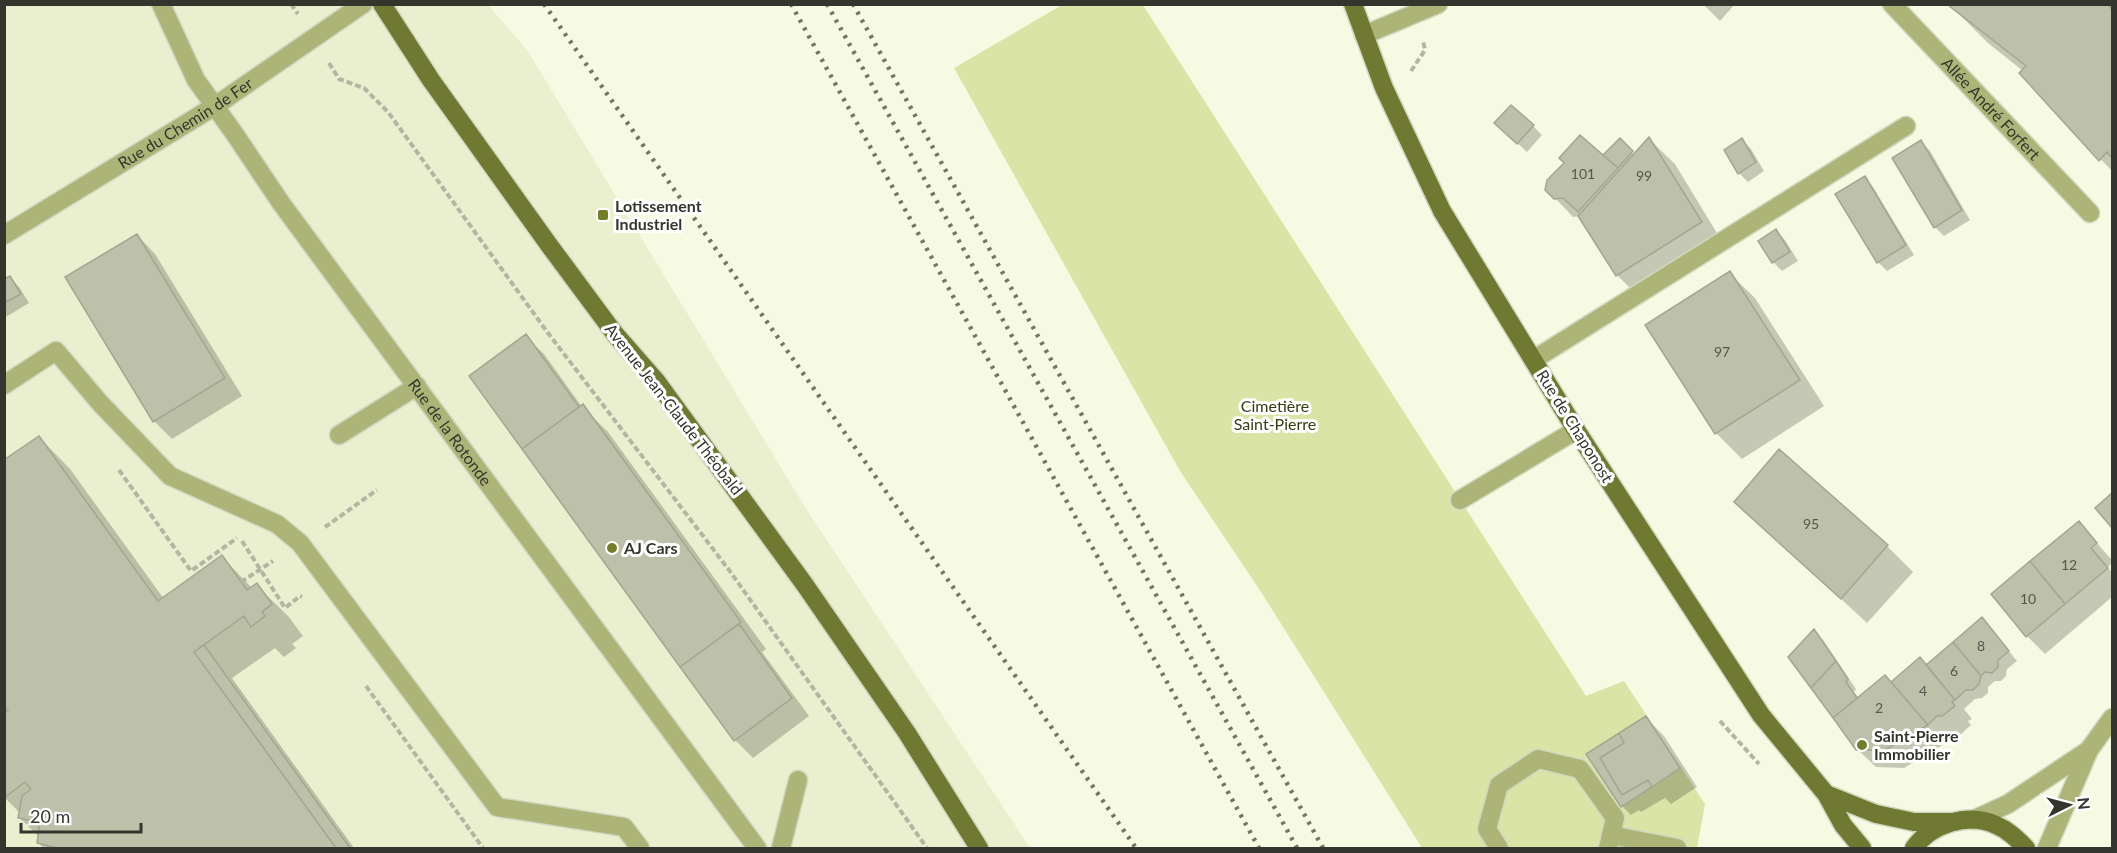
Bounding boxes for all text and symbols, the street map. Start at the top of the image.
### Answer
street label: Allée André Forfert [1938,53,2045,164]
street label: Rue du Chemin de Fer [114,73,256,172]
house number: 101 [1571,165,1595,182]
house number: 99 [1636,167,1652,184]
place label: Lotissement Industriel [615,196,702,233]
marker: Lotissement Industriel [596,208,610,222]
street label: Avenue Jean-Claude Théobald [602,319,747,498]
house number: 97 [1714,343,1730,360]
street label: Rue de Chaponost [1533,366,1618,486]
street label: Rue de la Rotonde [405,375,496,489]
park label: Cimetière Saint-Pierre [1234,396,1316,433]
house number: 95 [1803,515,1819,532]
place label: AJ Cars [623,538,678,557]
marker: AJ Cars [605,541,619,555]
house number: 12 [2061,556,2077,573]
house number: 10 [2020,590,2036,607]
house number: 8 [1977,637,1985,654]
house number: 6 [1950,662,1958,679]
house number: 4 [1919,682,1927,699]
house number: 2 [1875,699,1883,716]
place label: Saint-Pierre Immobilier [1874,726,1959,763]
marker: Saint-Pierre Immobilier [1855,738,1869,752]
north arrow [2039,775,2099,835]
scale bar [21,796,141,834]
text: N [2074,796,2095,811]
text: 20 m [30,805,70,827]

